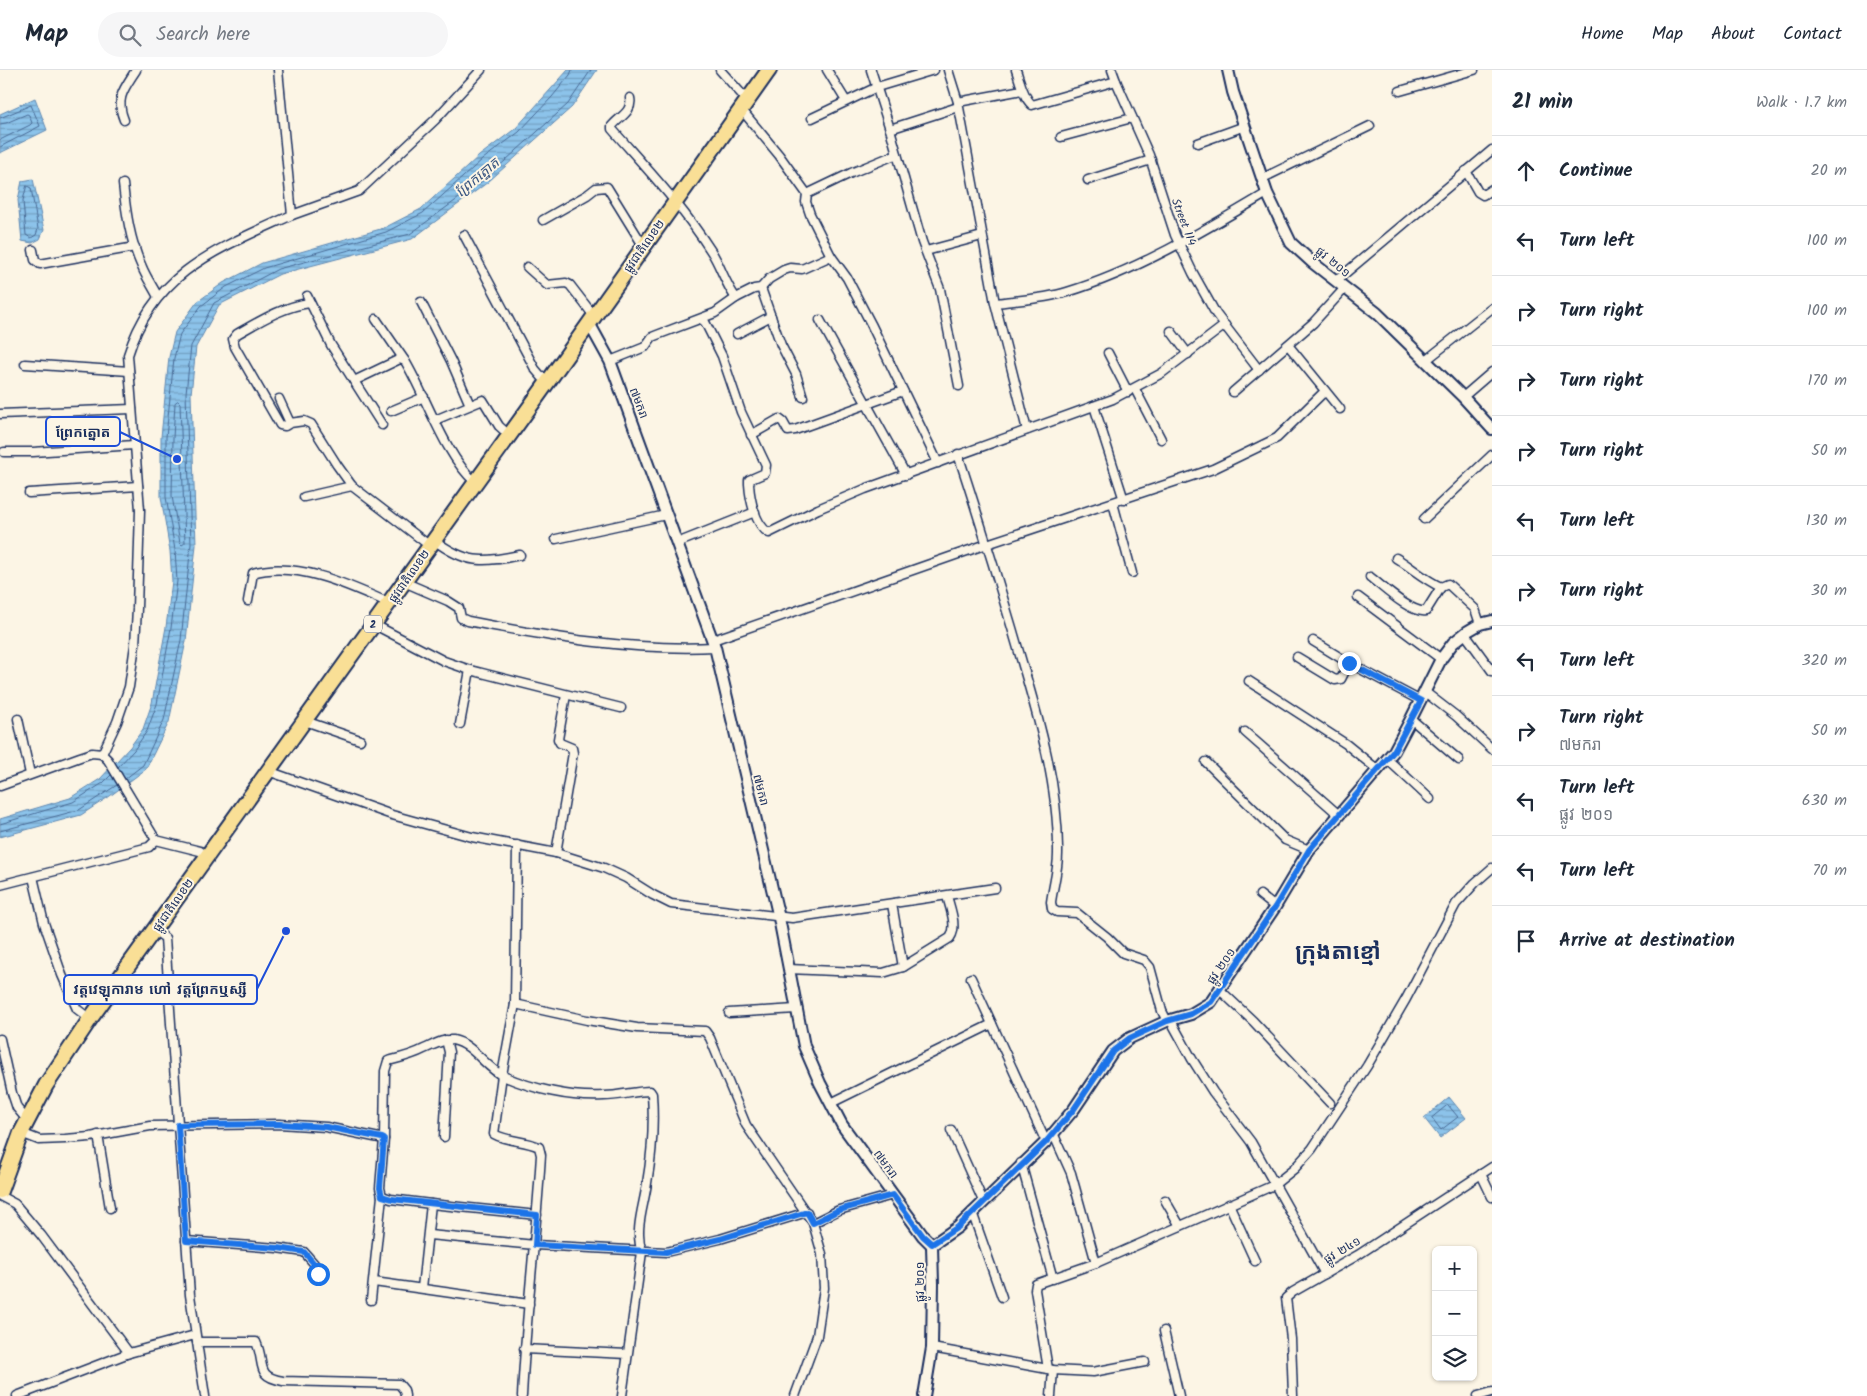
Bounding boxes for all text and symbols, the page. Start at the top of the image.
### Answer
search box [98,12,448,57]
text: Map [25,15,68,54]
text: Search here [156,20,250,50]
text: Home [1581,20,1624,49]
text: Map [1652,20,1683,49]
text: About [1711,20,1755,49]
text: Contact [1783,20,1842,49]
icon: search [116,21,144,49]
text: 21 min [1512,86,1573,119]
text: Walk · 1.7 km [1756,90,1847,115]
water label: ព្រែកត្នោត [451,152,505,203]
text: Continue [1559,156,1632,186]
icon: ahead [1512,157,1540,185]
text: 20 m [1811,158,1847,183]
street label: Street 114 [1166,196,1201,249]
street label: ផ្លូវជាតិលេខ២ [619,216,670,277]
text: Turn left [1559,226,1634,256]
icon: left [1512,227,1540,255]
text: 100 m [1807,228,1847,253]
street label: ផ្លូវ ២០១ [1311,242,1354,283]
text: Turn right [1559,296,1644,326]
icon: right [1512,297,1540,325]
text: 100 m [1807,298,1847,323]
text: Turn right [1559,366,1644,396]
icon: right [1512,367,1540,395]
text: 170 m [1807,368,1847,393]
street label: ៧មករា [624,385,653,422]
callout: ព្រែកត្នោត [46,417,120,446]
text: ព្រែកត្នោត [56,422,110,444]
text: Turn right [1559,436,1644,466]
icon: right [1512,437,1540,465]
text: 50 m [1811,438,1847,463]
text: Turn left [1559,506,1634,536]
icon: left [1512,507,1540,535]
text: 130 m [1806,508,1847,533]
street label: ផ្លូវជាតិលេខ២ [384,546,435,607]
text: Turn right [1559,576,1644,606]
icon: right [1512,577,1540,605]
text: 30 m [1811,578,1847,603]
road number: 2 [364,616,382,632]
text: Turn left [1559,646,1634,676]
icon: left [1512,647,1540,675]
text: 320 m [1801,648,1847,673]
route end [1338,652,1361,675]
text: Turn right [1559,703,1644,733]
icon: right [1512,717,1540,745]
text: 50 m [1811,718,1847,743]
text: ៧មករា [1559,733,1602,758]
street label: ៧មករា [747,772,774,808]
text: Turn left [1559,773,1634,803]
icon: left [1512,787,1540,815]
text: 630 m [1802,788,1847,813]
text: ផ្លូវ ២០១ [1559,803,1613,828]
text: Turn left [1559,856,1634,886]
icon: left [1512,857,1540,885]
text: 70 m [1812,858,1847,883]
street label: ផ្លូវជាតិលេខ២ [148,875,199,936]
text: Arrive at destination [1559,926,1735,956]
icon: arrive [1512,927,1540,955]
district label: ក្រុងតាខ្មៅ [1295,936,1381,971]
street label: ផ្លូវ ២០១ [1202,944,1241,989]
callout: វត្តវេឡុការាម ហៅ វត្តព្រែកឬស្សី [64,975,257,1004]
text: វត្តវេឡុការាម ហៅ វត្តព្រែកឬស្សី [73,979,247,1002]
street label: ៧មករា [869,1146,903,1183]
street label: ផ្លូវ ២៤១ [1320,1232,1365,1270]
map controls [1432,1246,1477,1381]
button: + [1432,1246,1477,1291]
street label: ផ្លូវ ២០១ [911,1262,931,1302]
route start [307,1263,330,1286]
button: − [1432,1291,1477,1336]
button: layers [1432,1336,1477,1381]

